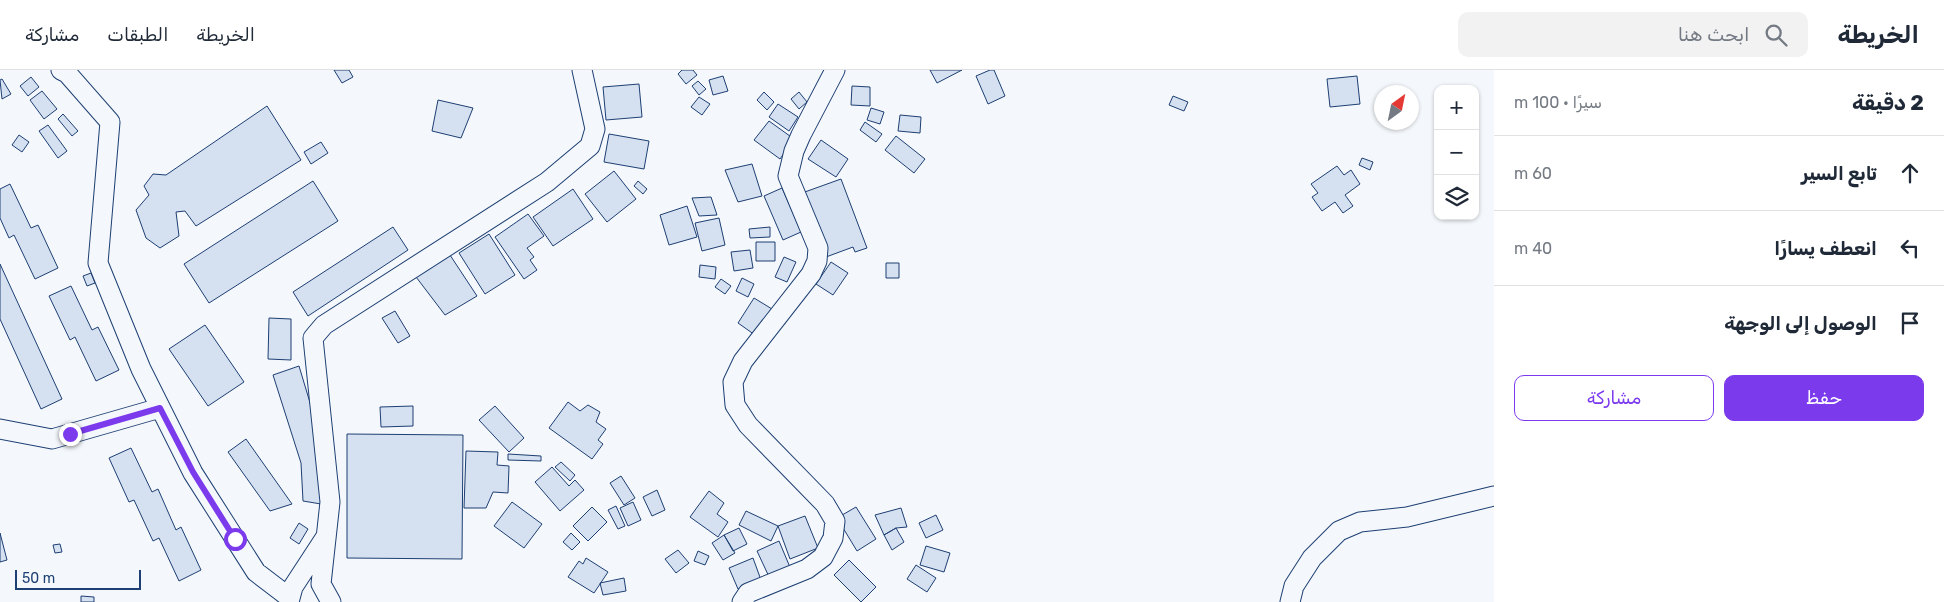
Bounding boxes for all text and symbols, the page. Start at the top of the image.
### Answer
search box [1458,12,1808,57]
icon: search [1762,21,1790,49]
text: الخريطة [1838,21,1919,49]
text: ابحث هنا [1678,23,1750,46]
text: مشاركة [25,24,79,46]
text: الطبقات [107,24,168,46]
text: الخريطة [196,24,255,46]
north arrow [1374,85,1419,130]
map controls [1434,85,1479,220]
button: + [1434,85,1479,130]
text: 2 دقيقة [1852,90,1924,115]
text: سيرًا · 100 m [1514,93,1602,112]
button: − [1434,130,1479,175]
icon: ahead [1896,159,1924,187]
text: تابع السير [1801,162,1877,185]
text: 60 m [1514,164,1552,183]
button: layers [1434,175,1479,220]
icon: left [1896,234,1924,262]
text: انعطف يسارًا [1774,237,1877,260]
text: 40 m [1514,239,1552,258]
icon: arrive [1896,309,1924,337]
text: الوصول إلى الوجهة [1724,312,1877,335]
button: مشاركة [1514,375,1714,421]
button: حفظ [1724,375,1924,421]
route end [59,423,82,446]
route start [224,528,247,551]
scale bar [15,567,141,590]
text: 50 m [22,570,55,587]

